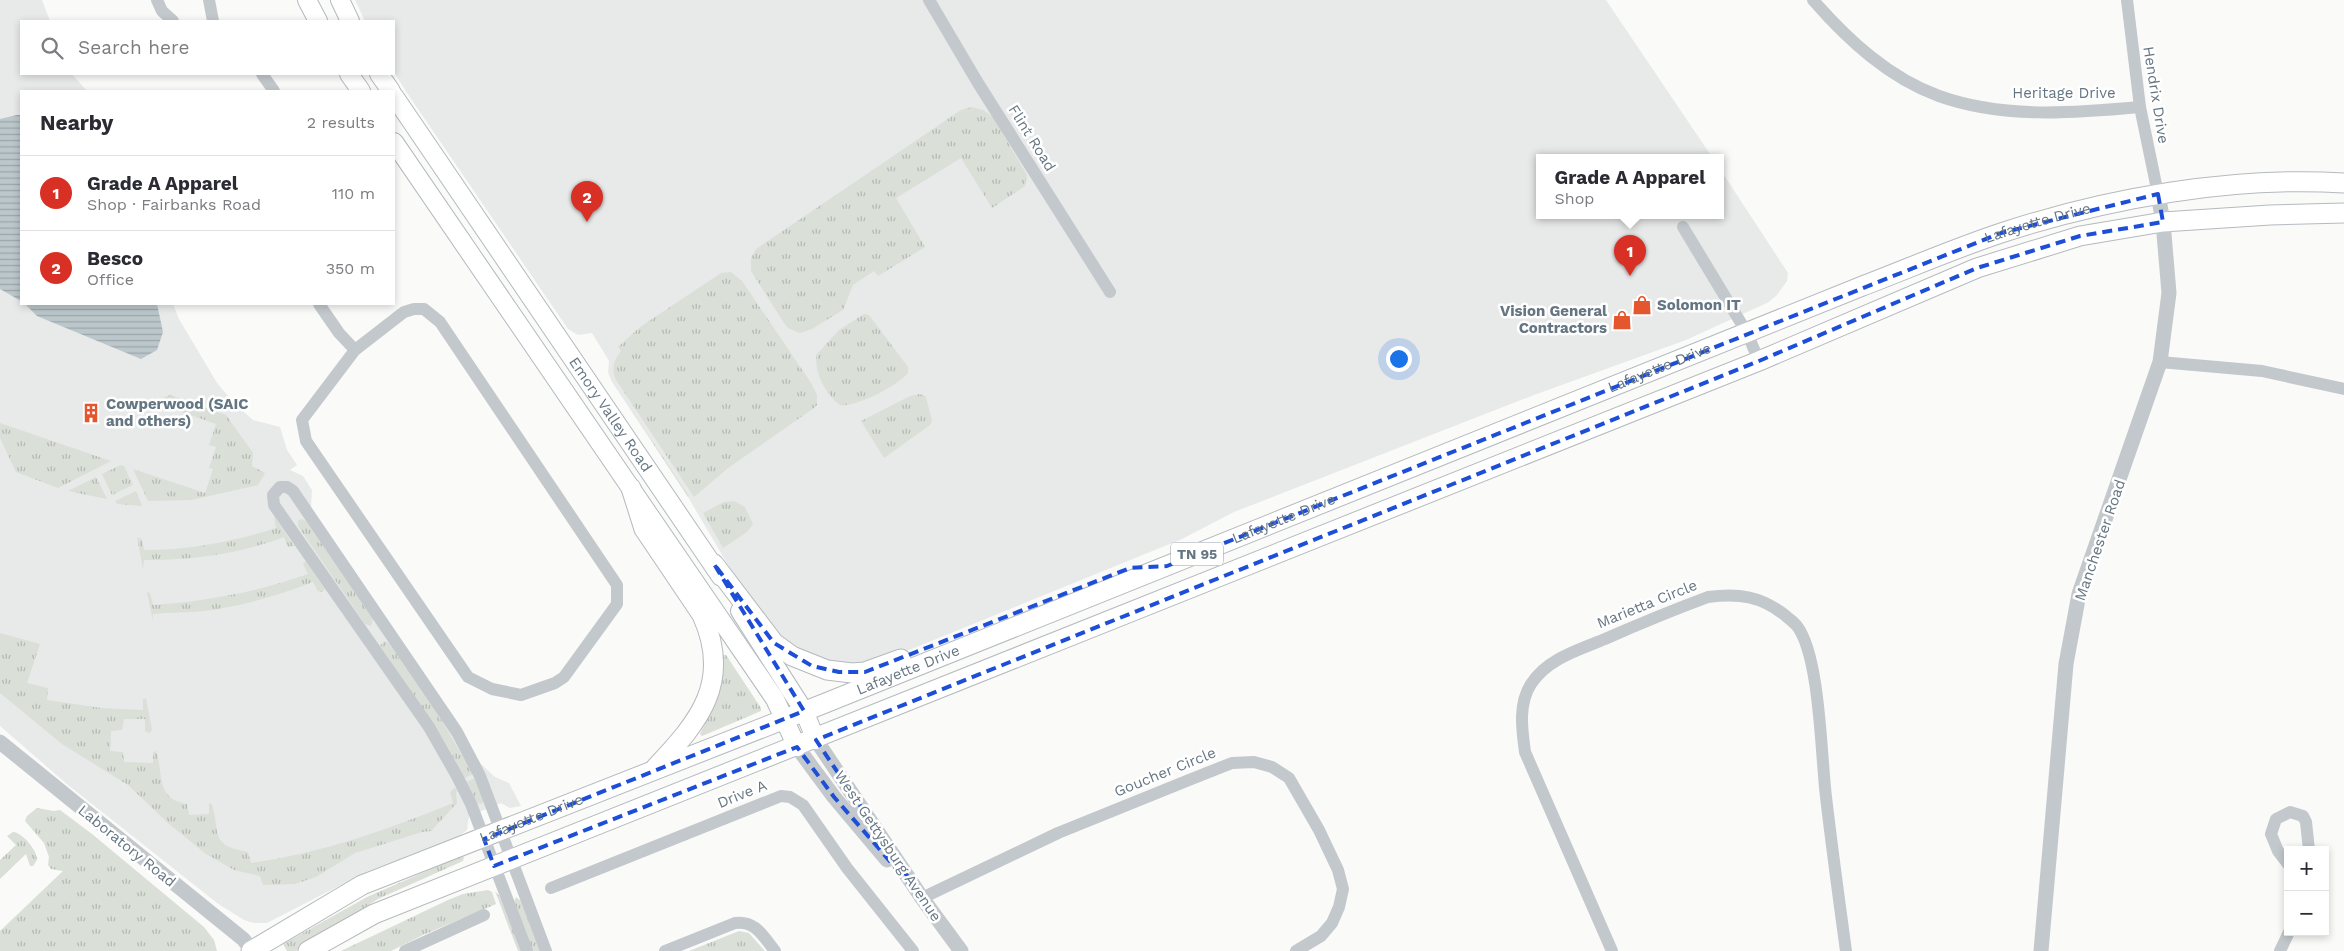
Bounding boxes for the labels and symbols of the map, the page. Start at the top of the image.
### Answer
street label: Hendrix Drive [2139,45,2173,145]
street label: Heritage Drive [2012,84,2116,102]
street label: Flint Road [1005,101,1059,175]
pin: 2 [571,181,603,222]
street label: Lafayette Drive [1982,199,2092,247]
pin: 1 [1614,235,1646,276]
shop icon: Solomon IT [1631,294,1653,316]
place label: Solomon IT [1657,296,1741,314]
place label: Vision General Contractors [1500,302,1607,337]
shop icon: Vision General Contractors [1611,309,1633,331]
street label: Lafayette Drive [1605,339,1714,396]
your location [1386,346,1412,372]
street label: Emory Valley Road [565,354,656,475]
place label: Cowperwood (SAIC and others) [106,395,248,430]
building icon: Cowperwood (SAIC and others) [80,402,102,424]
street label: Manchester Road [2071,477,2129,603]
street label: Lafayette Drive [1229,490,1338,548]
road number: TN 95 [1171,542,1223,566]
street label: Marietta Circle [1594,576,1700,632]
street label: Lafayette Drive [854,641,962,699]
street label: Goucher Circle [1111,743,1219,801]
street label: West Gettysburg Avenue [831,767,945,925]
street label: Drive A [715,776,769,812]
street label: Lafayette Drive [477,790,586,847]
street label: Laboratory Road [75,801,179,891]

